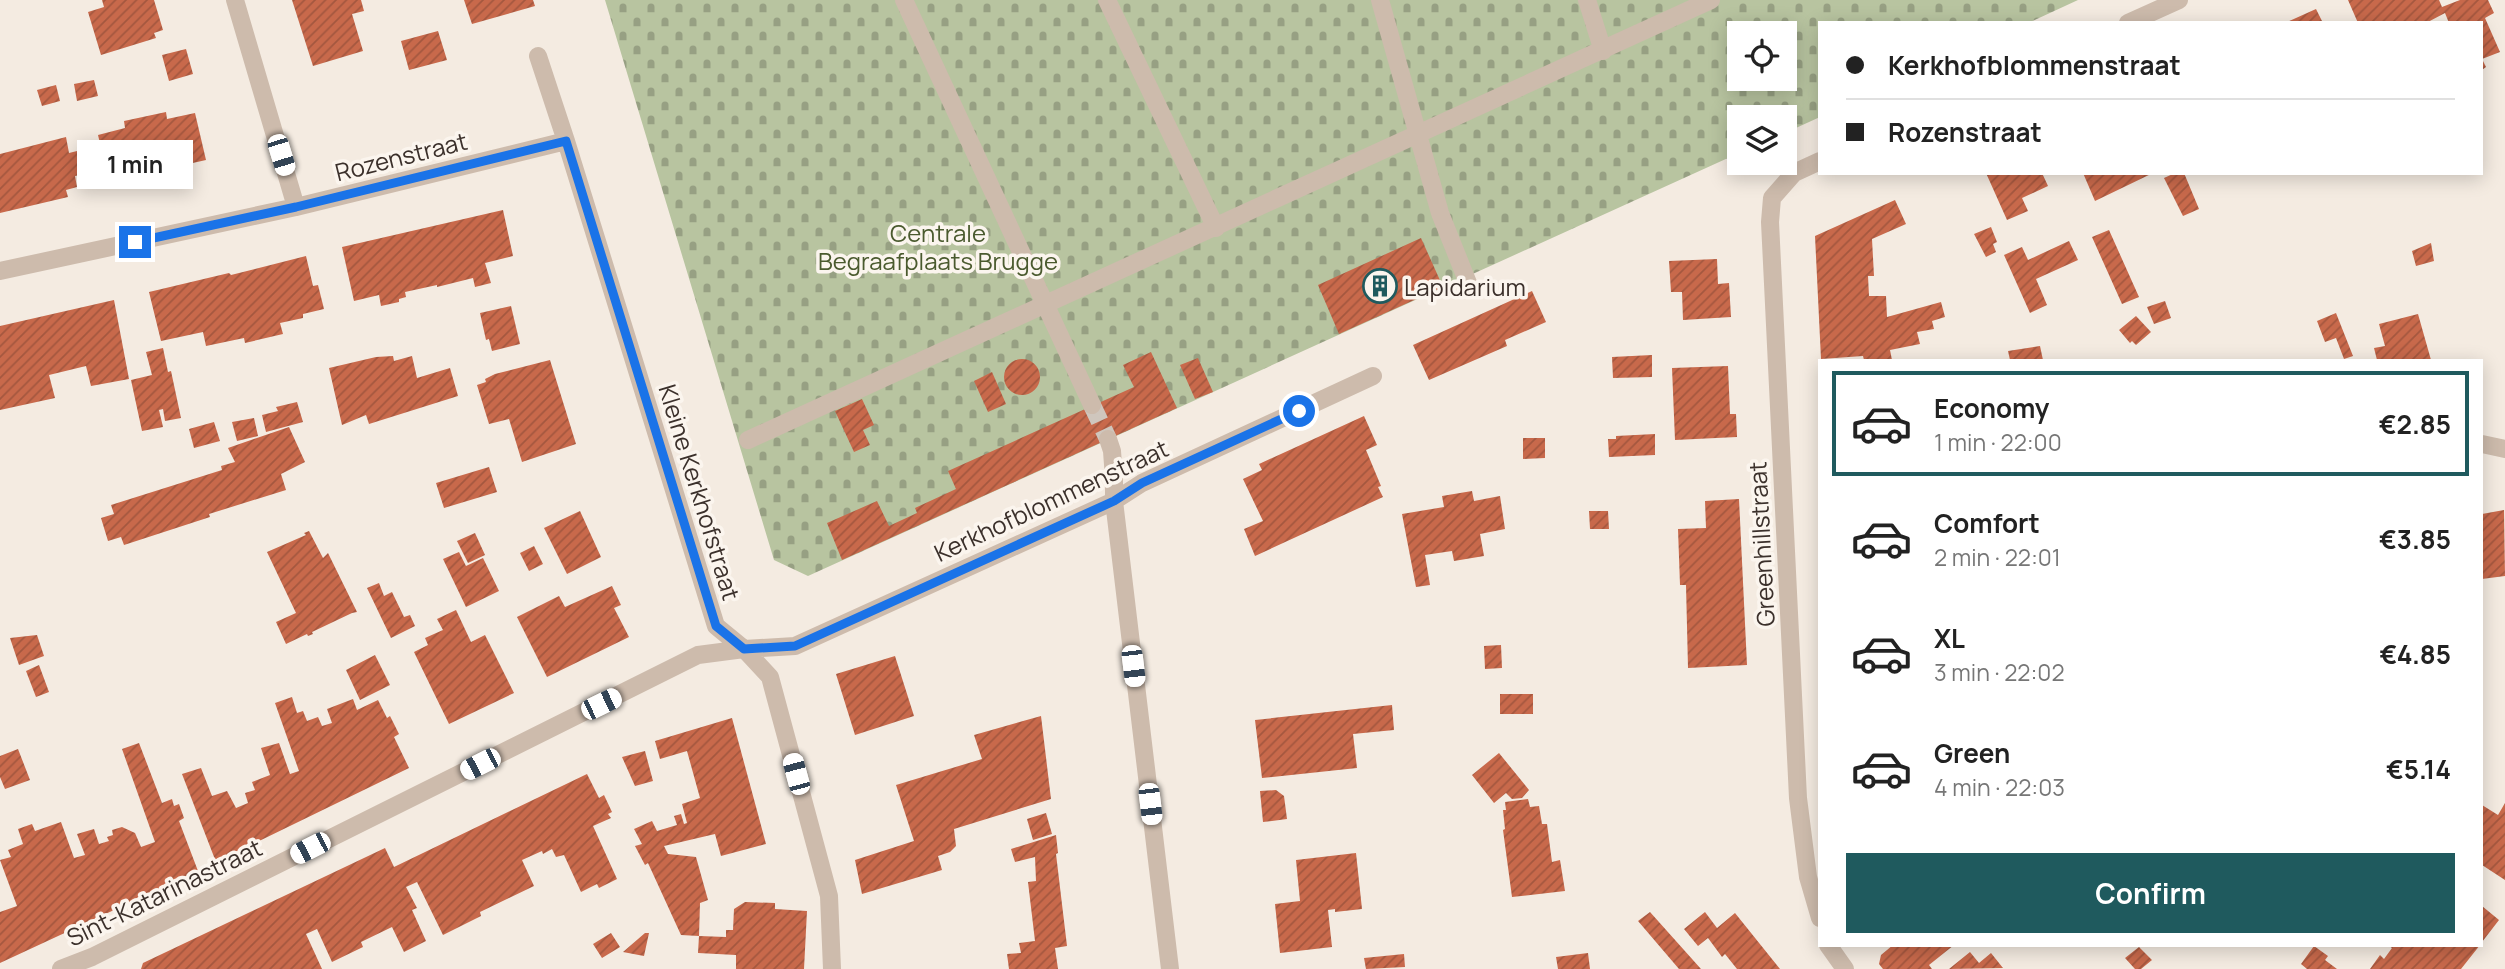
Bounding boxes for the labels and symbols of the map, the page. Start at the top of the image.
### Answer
street label: Rozenstraat [331,124,471,188]
car [265,132,298,178]
callout: 1 min [77,140,193,190]
park label: Centrale Begraafplaats Brugge [818,216,1058,277]
route end [119,226,151,258]
building icon: Lapidarium [1361,267,1399,305]
place label: Lapidarium [1404,270,1526,303]
street label: Kleine Kerkhofstraat [651,380,749,604]
route start [1283,395,1315,427]
street label: Kerkhofblommenstraat [929,431,1173,569]
street label: Greenhillstraat [1740,461,1782,627]
car [1121,644,1146,688]
car [578,685,625,723]
car [457,745,504,783]
car [781,751,812,797]
car [1138,782,1163,826]
car [287,829,334,867]
street label: Sint-Katarinastraat [61,830,267,954]

